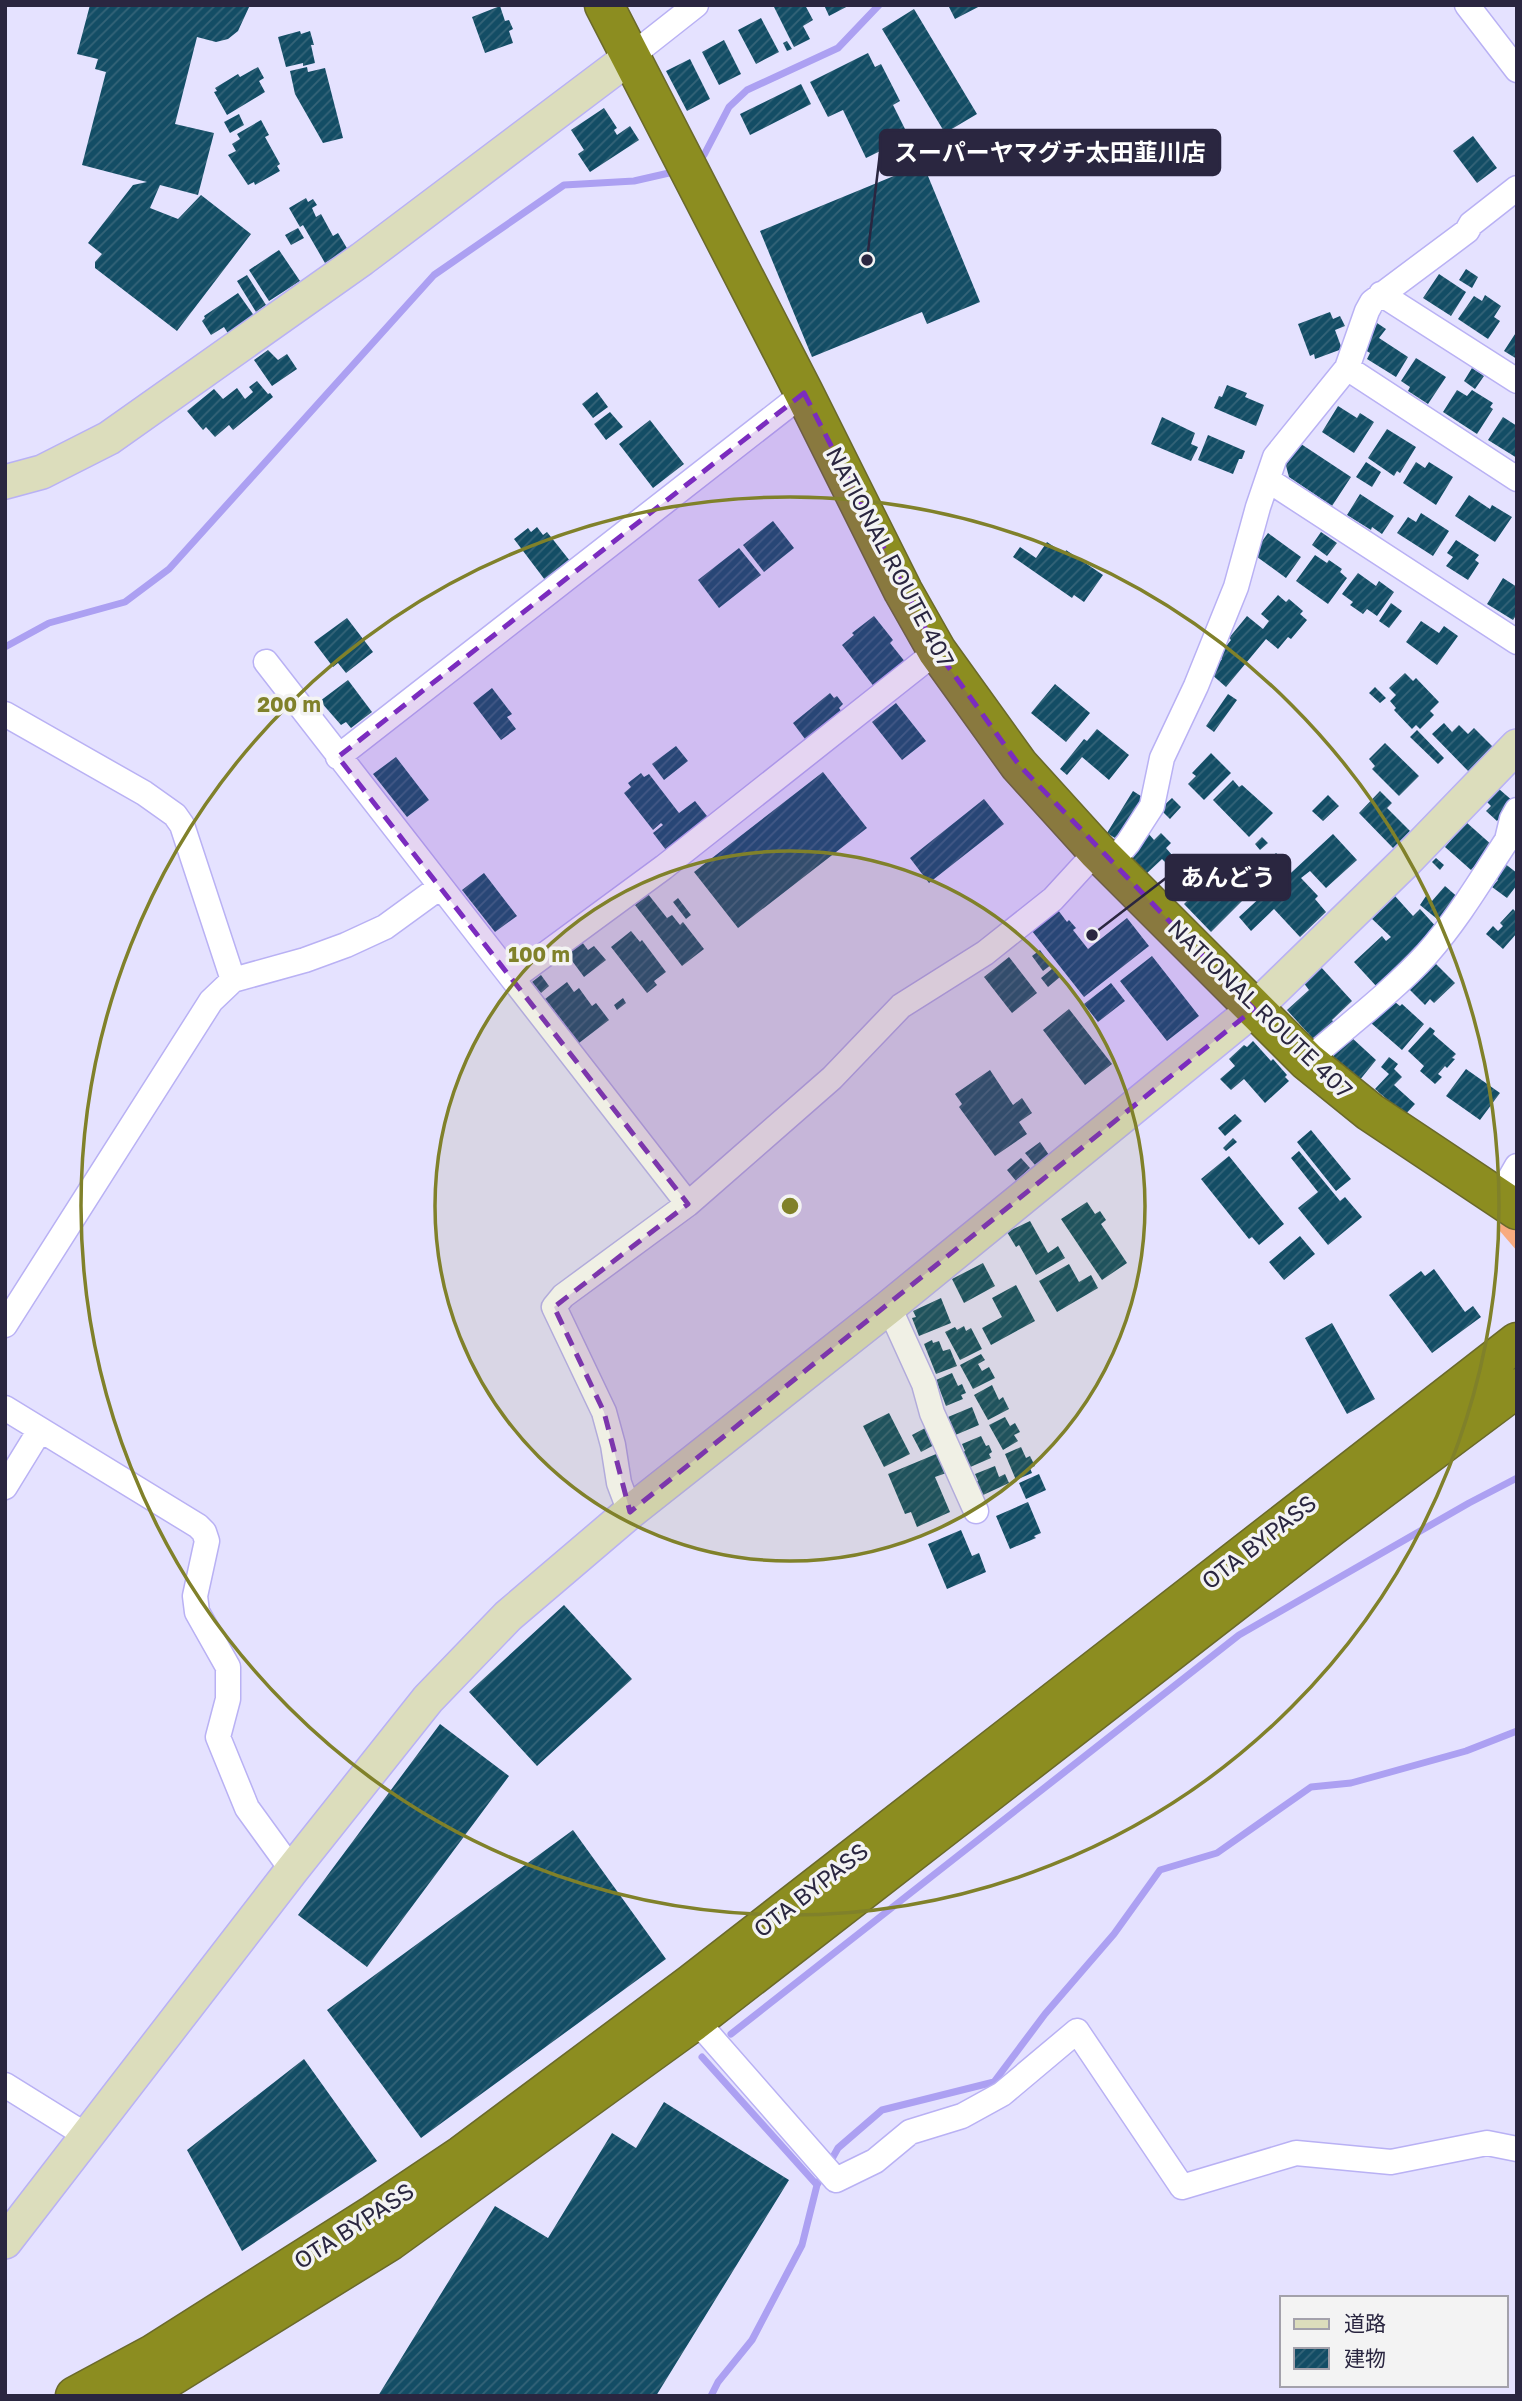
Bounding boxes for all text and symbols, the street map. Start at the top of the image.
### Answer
callout: スーパーヤマグチ太田韮川店 [880,130,1220,175]
text: スーパーヤマグチ太田韮川店 [894,137,1206,166]
street label: NATIONAL ROUTE 407 [821,442,961,671]
text: 200 m [257,691,321,717]
callout: あんどう [1166,855,1290,900]
text: あんどう [1180,862,1276,891]
street label: NATIONAL ROUTE 407 [1163,913,1359,1104]
text: 100 m [508,941,570,967]
centre of rings [778,1194,802,1218]
street label: OTA BYPASS [1196,1488,1321,1594]
street label: OTA BYPASS [748,1836,873,1942]
street label: OTA BYPASS [288,2176,419,2274]
legend [1280,2296,1508,2387]
text: 道路 [1344,2310,1386,2336]
text: 建物 [1344,2345,1386,2371]

